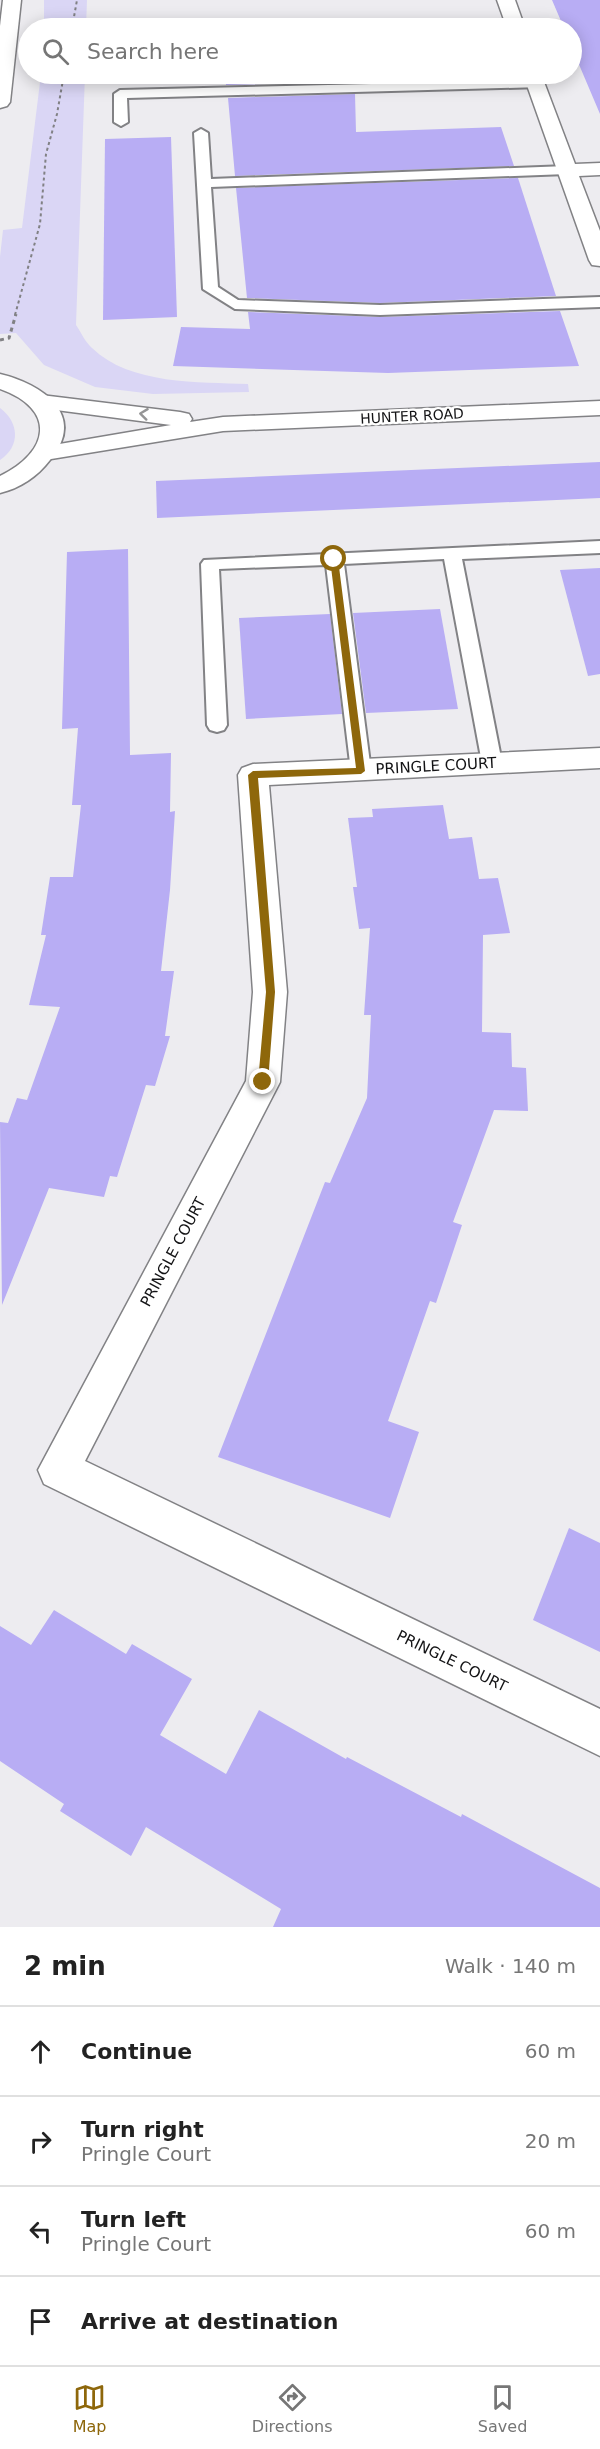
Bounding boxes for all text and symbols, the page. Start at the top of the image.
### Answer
search box [18,18,582,84]
icon: search [39,35,72,68]
text: Search here [87,39,219,64]
street label: HUNTER ROAD [360,405,464,427]
one-way arrow [140,409,149,421]
route start [320,545,346,571]
street label: PRINGLE COURT [375,754,498,778]
route end [249,1068,275,1094]
street label: PRINGLE COURT [137,1194,210,1310]
street label: PRINGLE COURT [394,1626,511,1696]
text: 2 min [24,1951,106,1981]
text: Walk · 140 m [445,1954,576,1978]
icon: ahead [24,2035,57,2068]
text: Continue [81,2039,192,2064]
text: 60 m [525,2039,576,2063]
text: Turn right [81,2117,204,2142]
icon: right [24,2125,57,2158]
text: 20 m [525,2129,576,2153]
text: Pringle Court [81,2142,211,2166]
text: Turn left [81,2207,186,2232]
icon: left [24,2215,57,2248]
text: 60 m [525,2219,576,2243]
text: Pringle Court [81,2232,211,2256]
icon: arrive [24,2305,57,2338]
text: Arrive at destination [81,2309,338,2334]
tab: Map [73,2381,106,2436]
tab: Directions [252,2381,332,2436]
tab: Saved [478,2381,527,2436]

